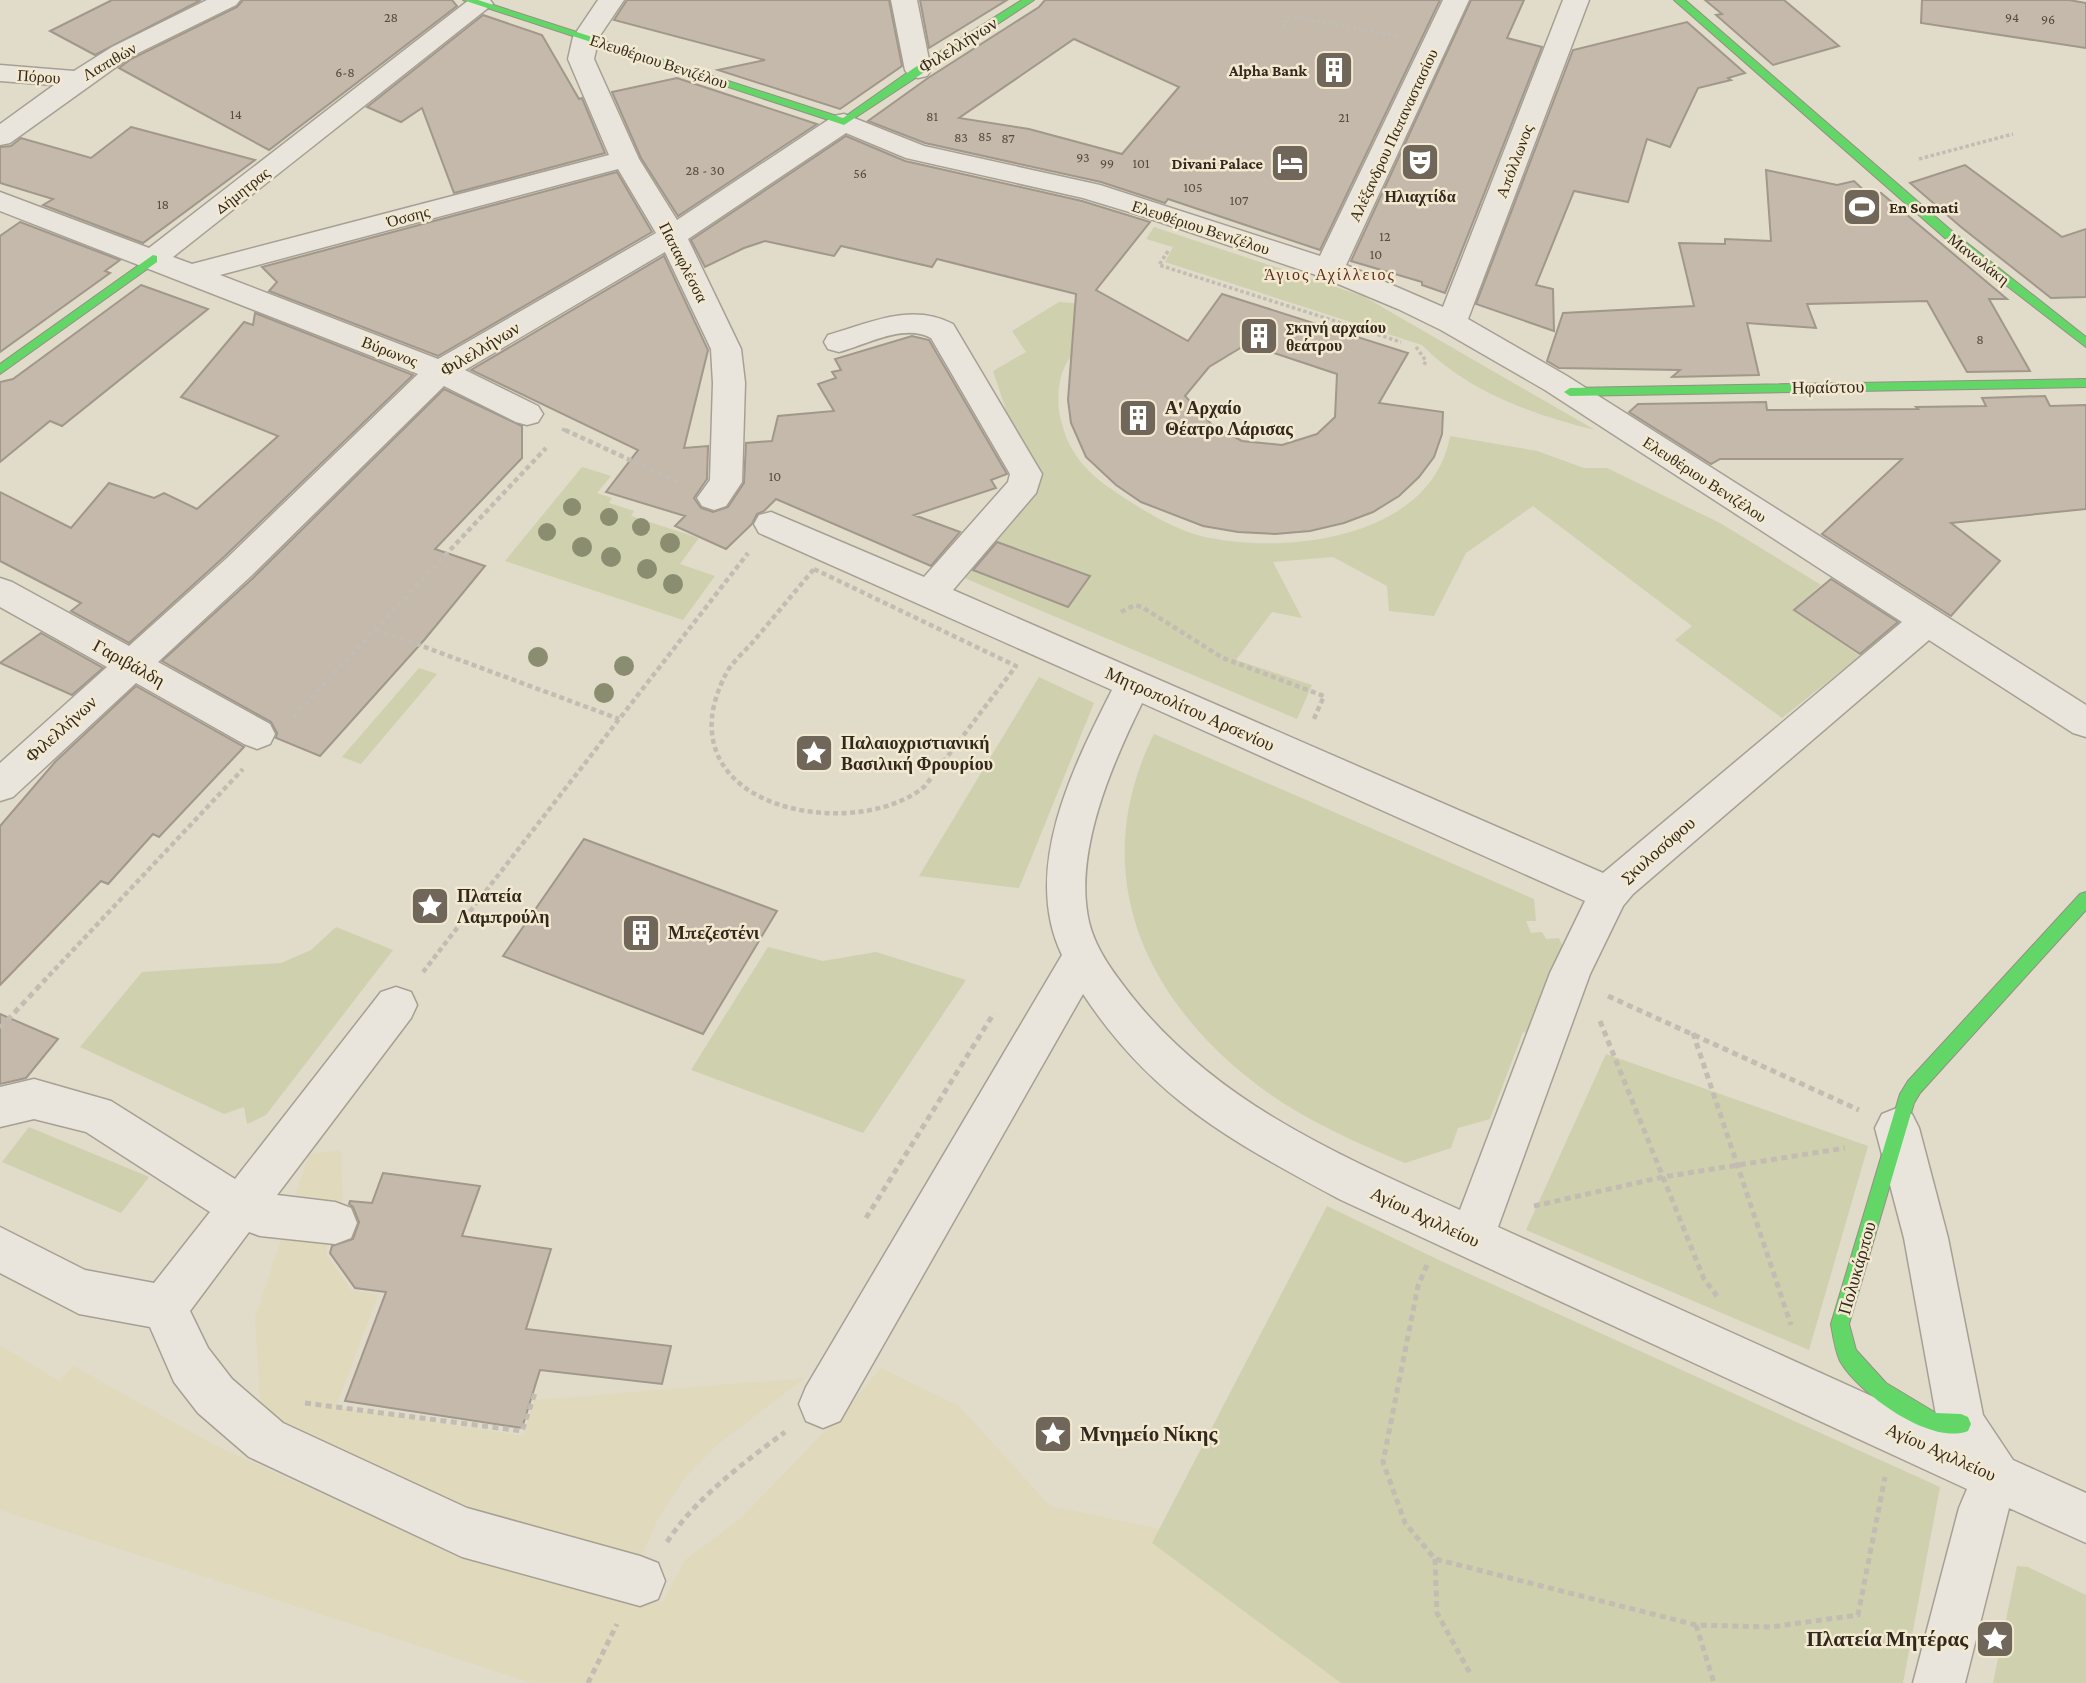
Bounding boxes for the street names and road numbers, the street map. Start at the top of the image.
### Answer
street label: Φιλελλήνων [915,13,1001,77]
street label: Ελευθέριου Βενιζέλου [588,31,730,93]
street label: Λαπιθών [79,39,139,84]
street label: Αλέξανδρου Παπαναστασίου [1346,46,1442,225]
street label: Πόρου [17,67,61,87]
street label: Απόλλωνος [1493,122,1536,200]
street label: Δήμητρας [212,163,274,218]
street label: Ελευθέριου Βενιζέλου [1130,197,1272,259]
street label: Όσσης [384,202,432,232]
street label: Παπαφλέσσα [655,219,711,306]
street label: Μανωλάκη [1944,230,2013,289]
street label: Φιλελλήνων [437,317,523,381]
street label: Βύρωνος [359,333,421,371]
street label: Ηφαίστου [1792,376,1865,398]
street label: Ελευθέριου Βενιζέλου [1639,433,1770,527]
street label: Γαριβάλδη [90,635,168,691]
street label: Μητροπολίτου Αρσενίου [1102,663,1278,755]
street label: Φιλελλήνων [21,692,101,766]
street label: Σκυλοσόφου [1617,812,1699,888]
street label: Αγίου Αχιλλείου [1367,1183,1483,1251]
street label: Πολυκάρπου [1834,1219,1880,1317]
street label: Αγίου Αχιλλείου [1883,1419,1999,1485]

